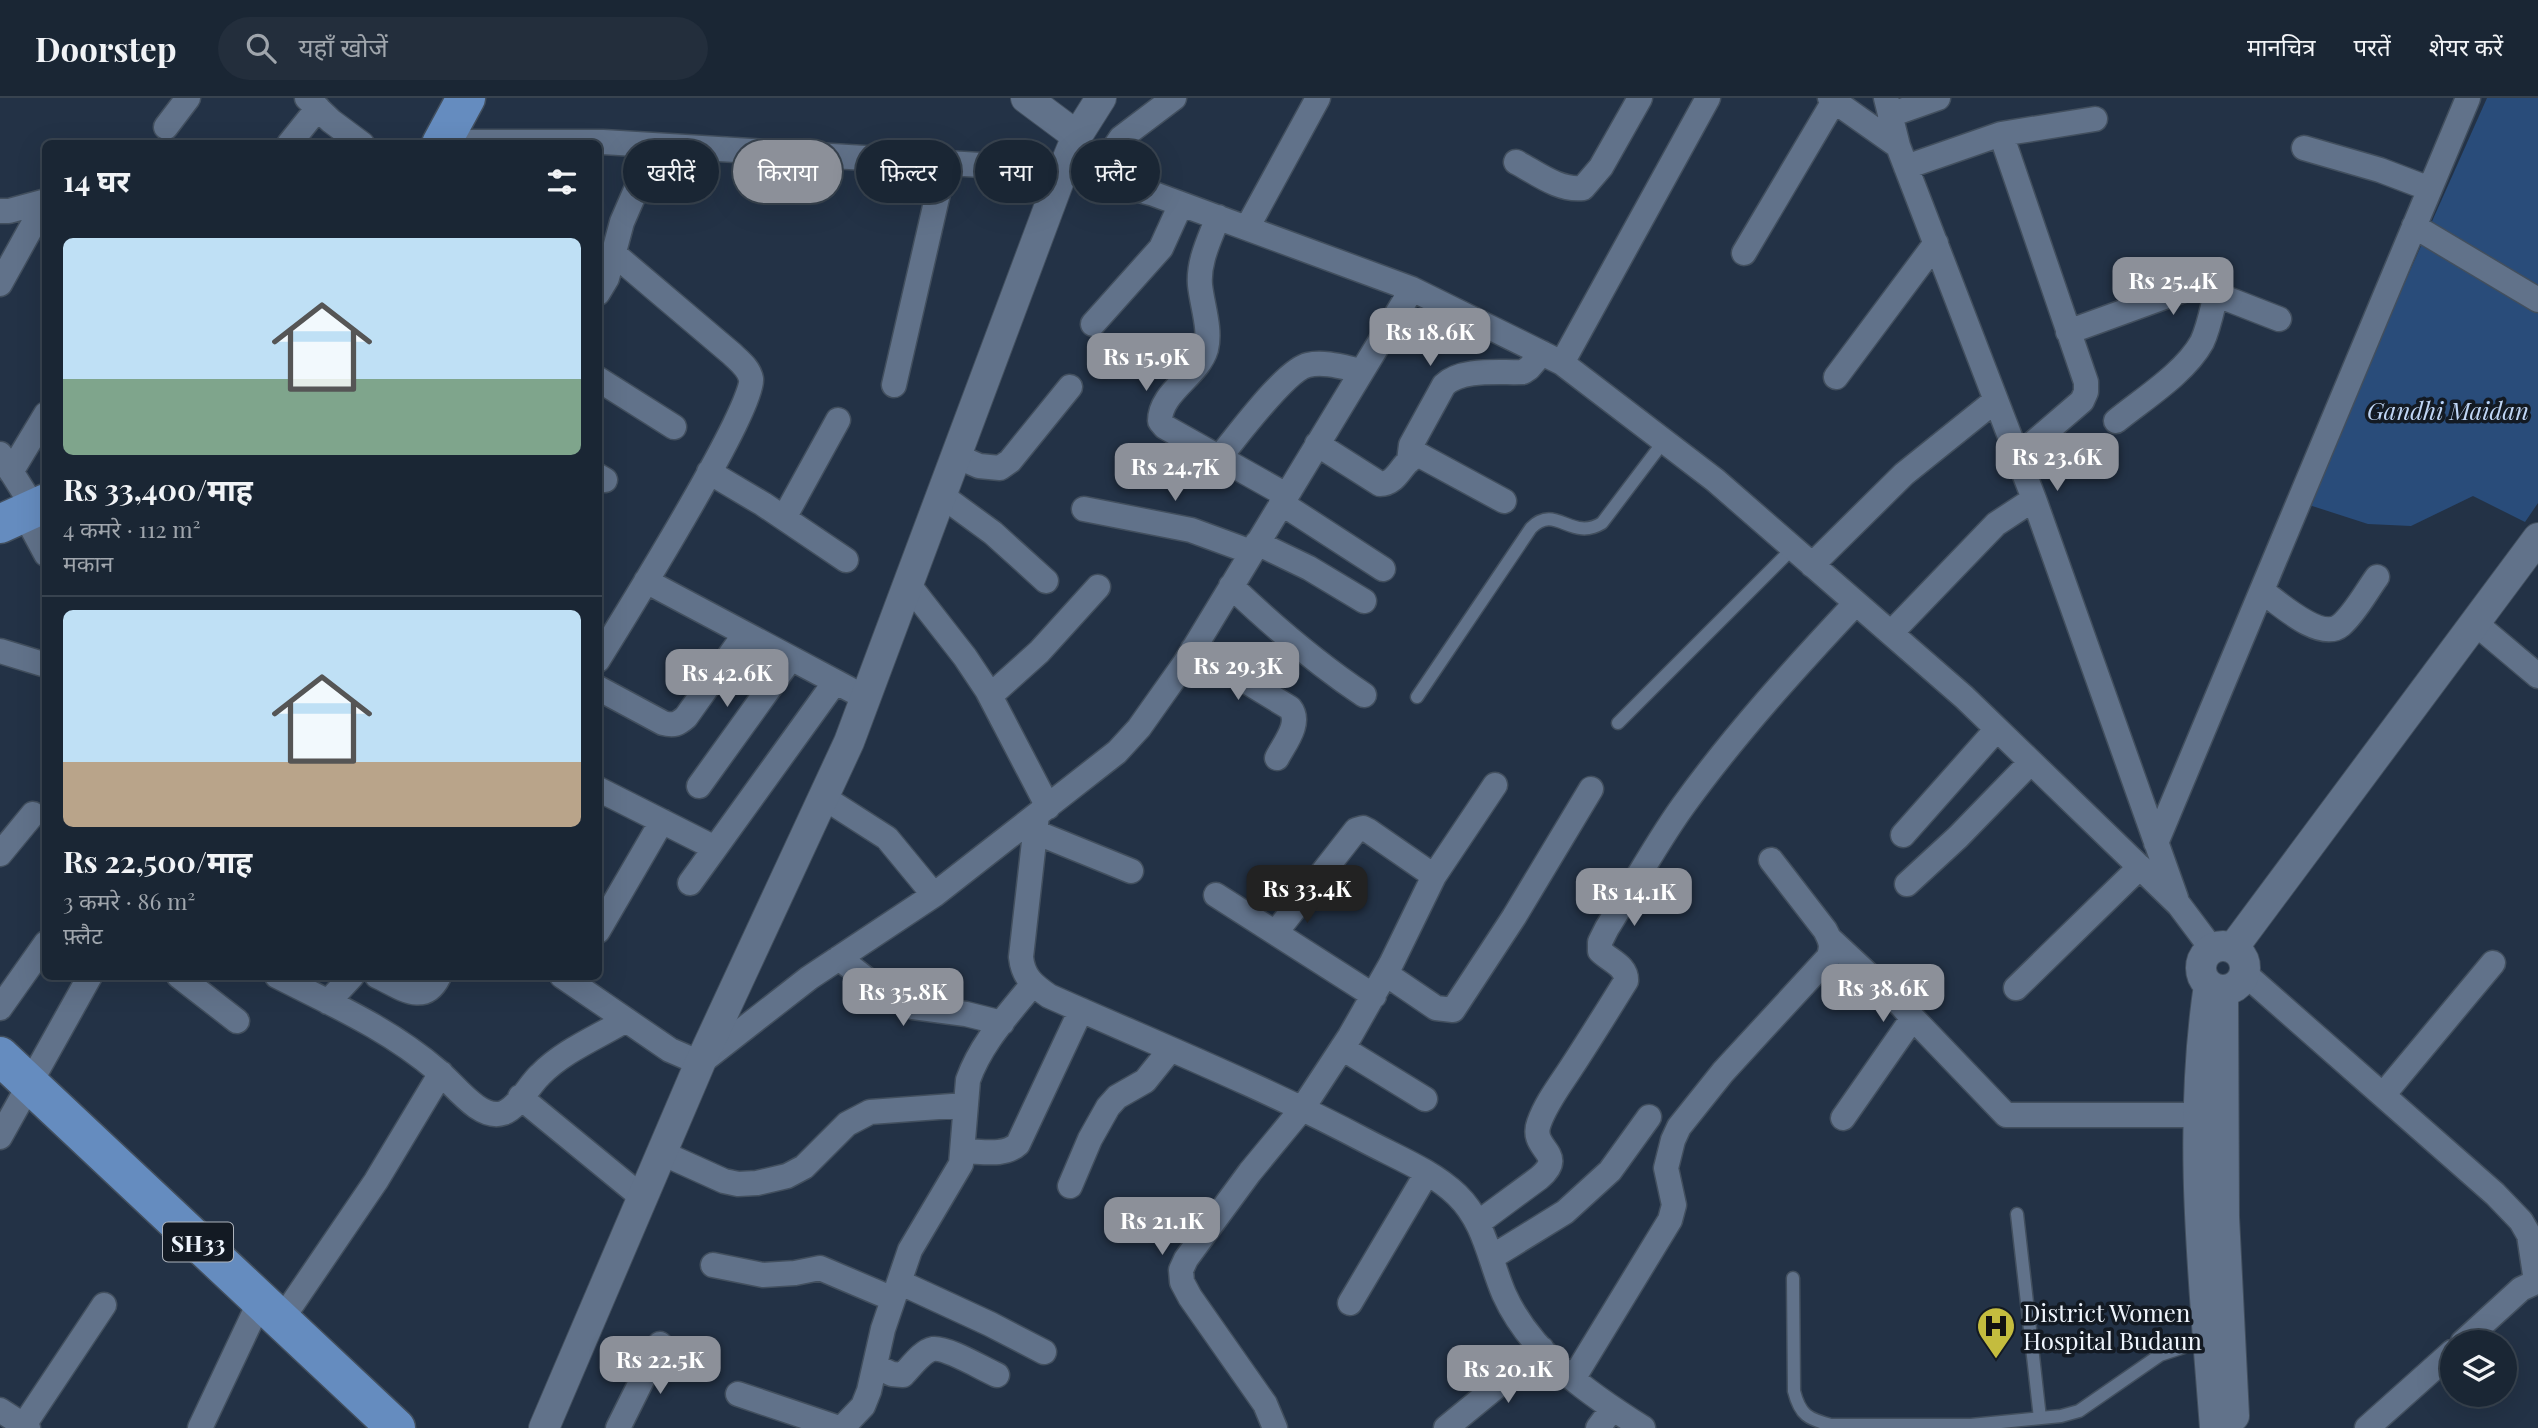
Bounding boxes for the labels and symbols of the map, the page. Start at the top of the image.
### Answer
pin: Rs 25.4K [2101,258,2245,317]
pin: Rs 18.6K [1358,308,1502,368]
pin: Rs 15.9K [1074,334,1218,393]
park label: Gandhi Maidan [2367,394,2529,426]
pin: Rs 23.6K [1985,434,2129,493]
pin: Rs 24.7K [1103,444,1247,503]
pin: Rs 29.3K [1166,642,1310,702]
pin: Rs 42.6K [655,650,799,709]
pin: Rs 33.4K [1235,866,1379,925]
pin: Rs 14.1K [1562,868,1706,928]
pin: Rs 38.6K [1811,964,1955,1024]
pin: Rs 35.8K [831,968,975,1028]
pin: Rs 21.1K [1090,1198,1234,1257]
road number: SH33 [163,1222,233,1261]
place label: District Women Hospital Budaun [2023,1296,2202,1356]
hospital icon: District Women Hospital Budaun [1975,1305,2017,1360]
pin: Rs 22.5K [588,1336,732,1396]
pin: Rs 20.1K [1436,1346,1580,1405]

